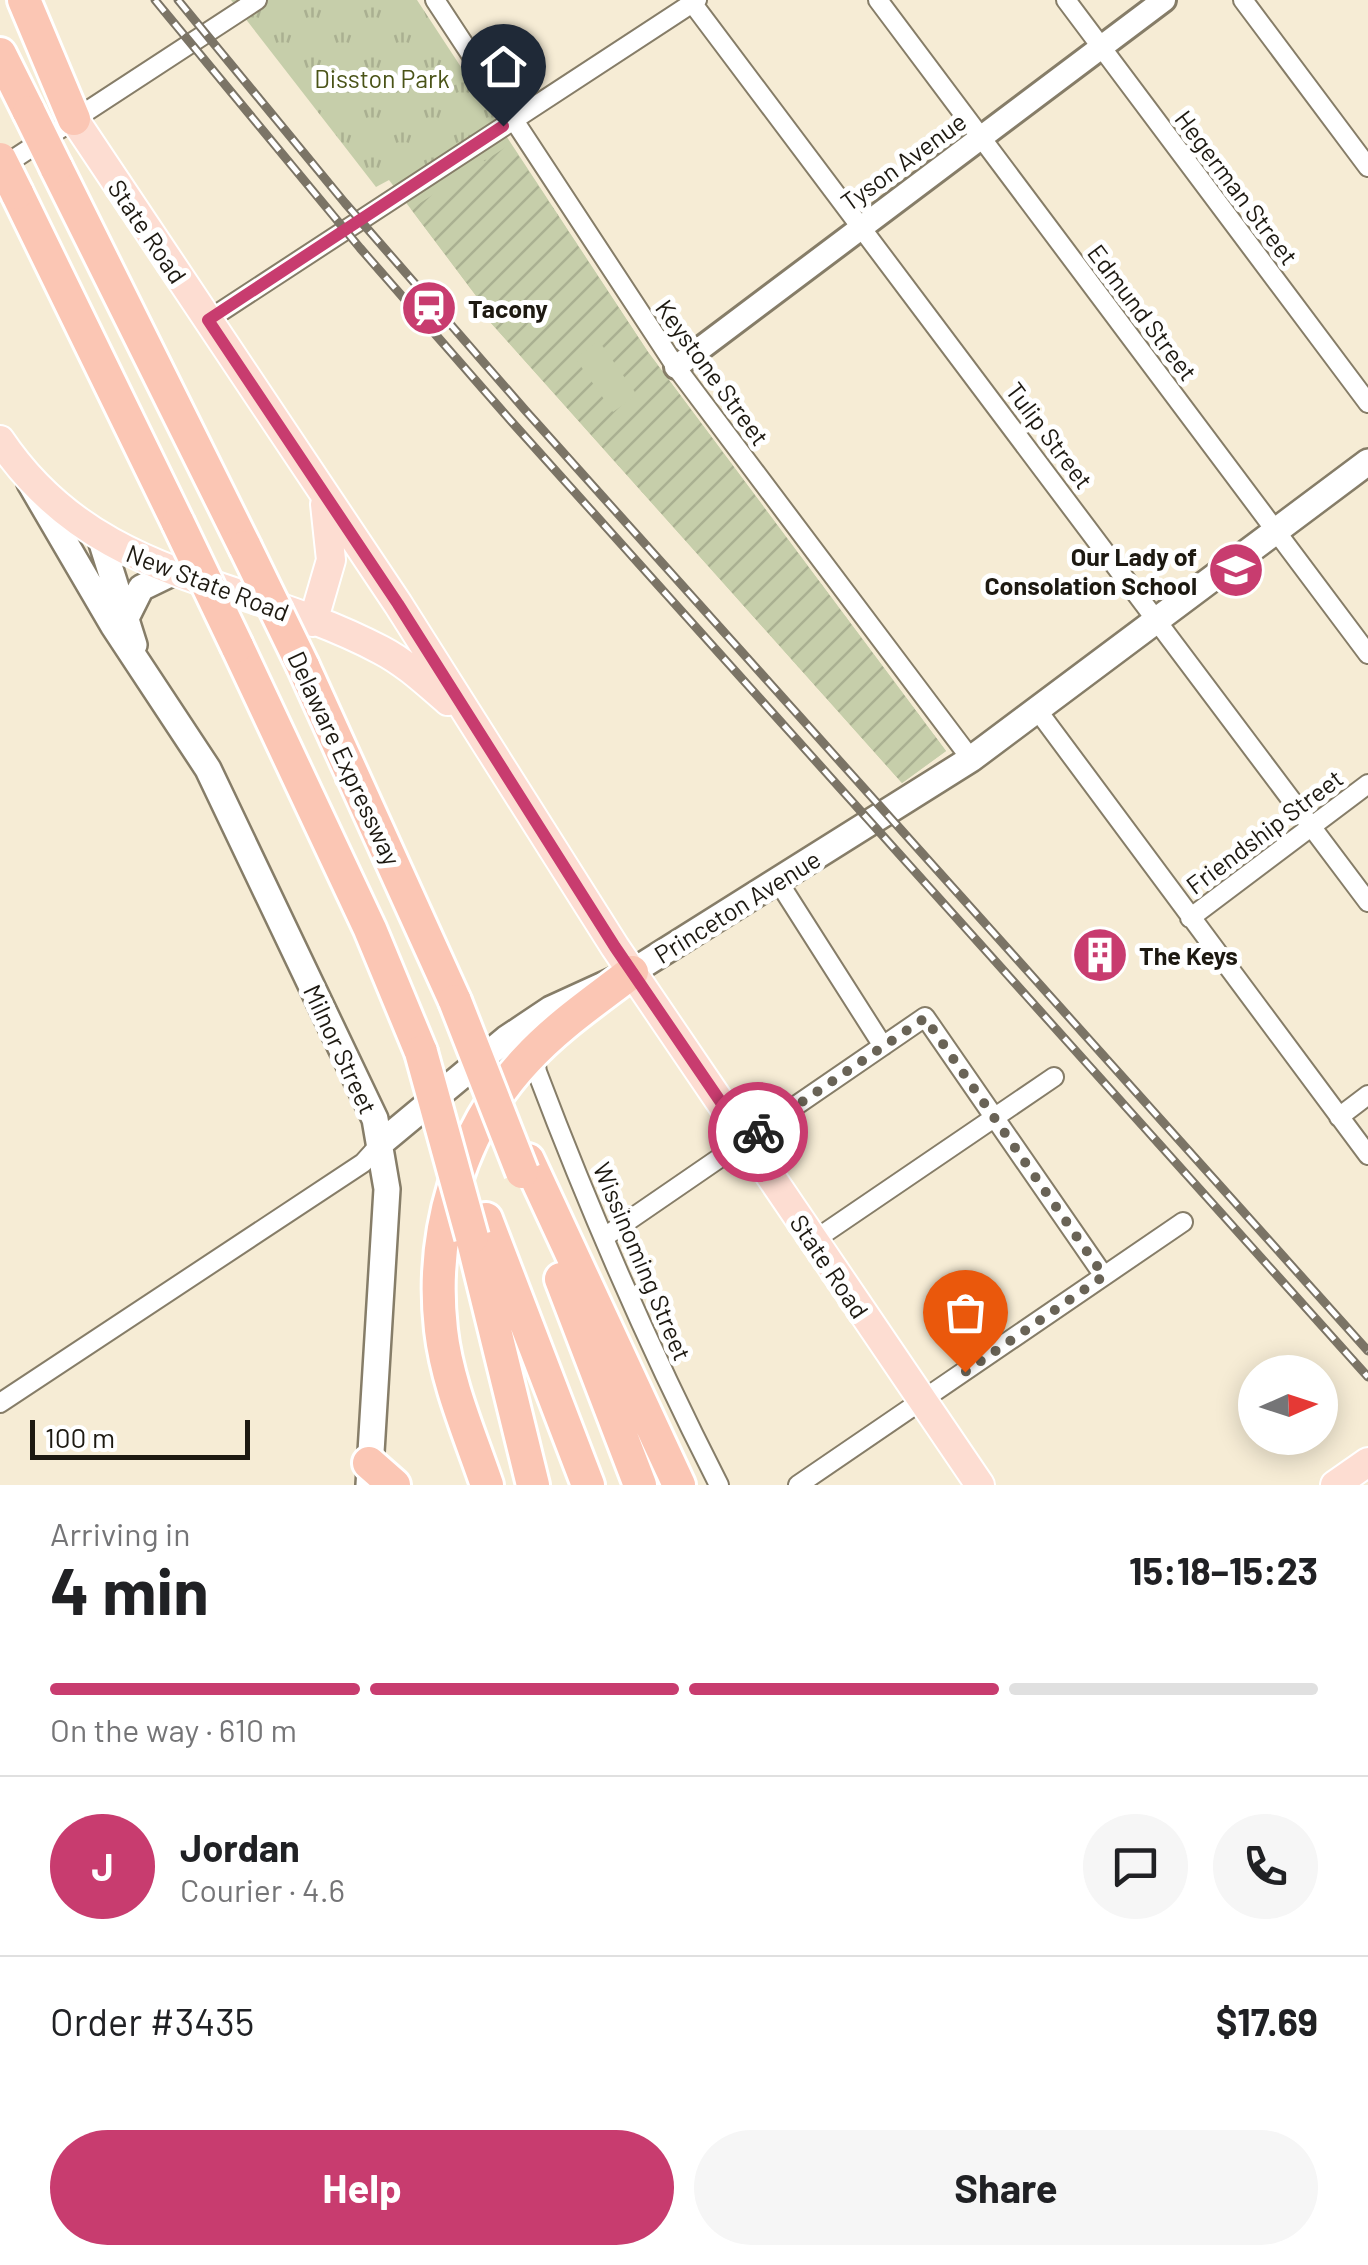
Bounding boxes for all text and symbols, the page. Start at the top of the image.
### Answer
pin [461,24,546,127]
icon: home [476,39,531,94]
park label: Disston Park [314,63,450,93]
street label: Hegerman Street [1169,104,1305,270]
street label: Tyson Avenue [834,105,972,217]
street label: State Road [102,173,194,289]
street label: Edmund Street [1082,238,1204,386]
station icon: Tacony [399,278,459,338]
place label: Tacony [468,293,548,323]
street label: Keystone Street [650,293,776,451]
street label: Tulip Street [1000,376,1100,494]
street label: New State Road [123,537,293,627]
school or university icon: Our Lady of Consolation School [1206,540,1266,600]
place label: Our Lady of Consolation School [984,541,1197,600]
street label: Delaware Expressway [282,646,408,870]
street label: Friendship Street [1180,762,1348,900]
street label: Princeton Avenue [649,843,825,969]
building icon: The Keys [1070,925,1130,985]
place label: The Keys [1139,940,1238,970]
street label: Milnor Street [298,980,384,1118]
courier [708,1082,808,1182]
icon: bike [731,1105,786,1160]
street label: Wissinoming Street [588,1157,698,1365]
street label: State Road [784,1208,876,1324]
pin [923,1270,1008,1373]
icon: bag [938,1285,993,1340]
north arrow [1238,1355,1338,1455]
map controls [1238,1355,1338,1455]
scale bar [30,1415,250,1460]
text: 100 m [45,1420,115,1454]
text: Arriving in [50,1514,190,1552]
text: 15:18–15:23 [1129,1547,1318,1593]
text: 4 min [50,1550,209,1628]
text: On the way · 610 m [50,1710,297,1748]
button: chat [1083,1814,1188,1919]
button: phone [1213,1814,1318,1919]
text: Jordan [180,1824,300,1870]
text: J [91,1843,114,1889]
text: Courier · 4.6 [180,1870,345,1908]
text: Order #3435 [50,1998,254,2044]
text: $17.69 [1216,1998,1318,2044]
button: Help [50,2130,674,2245]
button: Share [694,2130,1318,2245]

